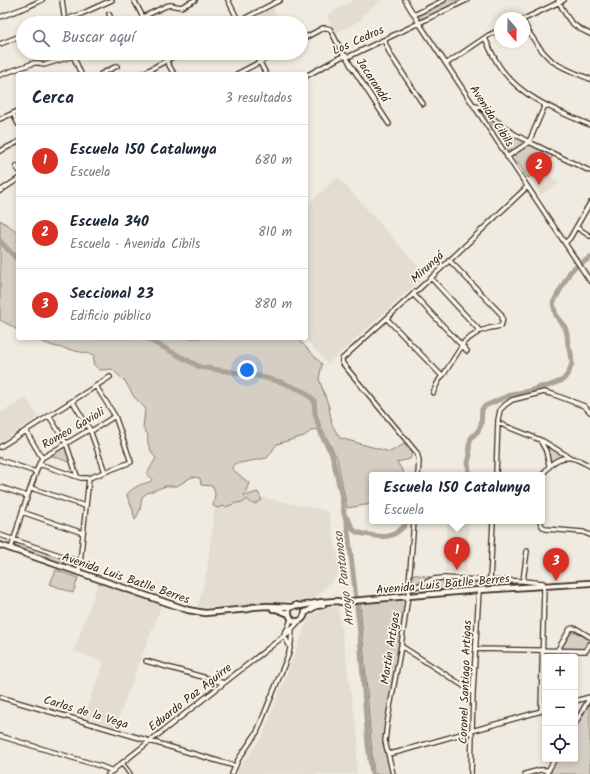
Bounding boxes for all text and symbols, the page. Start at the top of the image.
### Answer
north arrow [494,12,530,48]
search box [16,16,308,60]
street label: Los Cedros [329,21,387,60]
text: Buscar aquí [62,26,135,50]
icon: search [30,27,52,49]
street label: Jacarandá [351,54,395,107]
street label: Avenida Cibils [464,81,519,151]
text: Cerca [32,85,74,112]
text: 3 resultados [225,88,292,109]
text: Escuela 150 Catalunya [70,138,217,162]
text: 1 [43,150,47,171]
text: 680 m [255,150,292,171]
pin: 2 [526,152,552,185]
text: Escuela [70,162,110,183]
text: Escuela 340 [70,210,149,234]
text: 2 [41,222,49,243]
text: 810 m [258,222,292,243]
text: Escuela · Avenida Cibils [70,234,200,255]
street label: Mirungá [406,246,449,288]
text: Seccional 23 [70,282,154,306]
text: 3 [41,294,49,315]
text: 880 m [254,294,292,315]
text: Edificio público [70,306,151,327]
your location [237,360,257,380]
street label: Romeo Gavioli [38,402,109,454]
popup [369,472,545,524]
text: Escuela 150 Catalunya [384,476,530,500]
text: Escuela [384,500,424,521]
water label: Arroyo Pantanoso [328,529,361,627]
pin: 1 [444,537,470,570]
street label: Avenida Luis Batlle Berres [59,548,192,609]
pin: 3 [543,548,569,581]
street label: Avenida Luis Batlle Berres [375,569,511,600]
street label: Martín Artigas [375,611,406,686]
street label: Coronel Santiago Artigas [454,620,477,744]
map controls [542,654,578,762]
button: + [542,654,578,690]
street label: Eduardo Paz Aguirre [144,658,237,736]
button: − [542,690,578,726]
street label: Carlos de la Vega [41,691,131,735]
button: locate [542,726,578,762]

